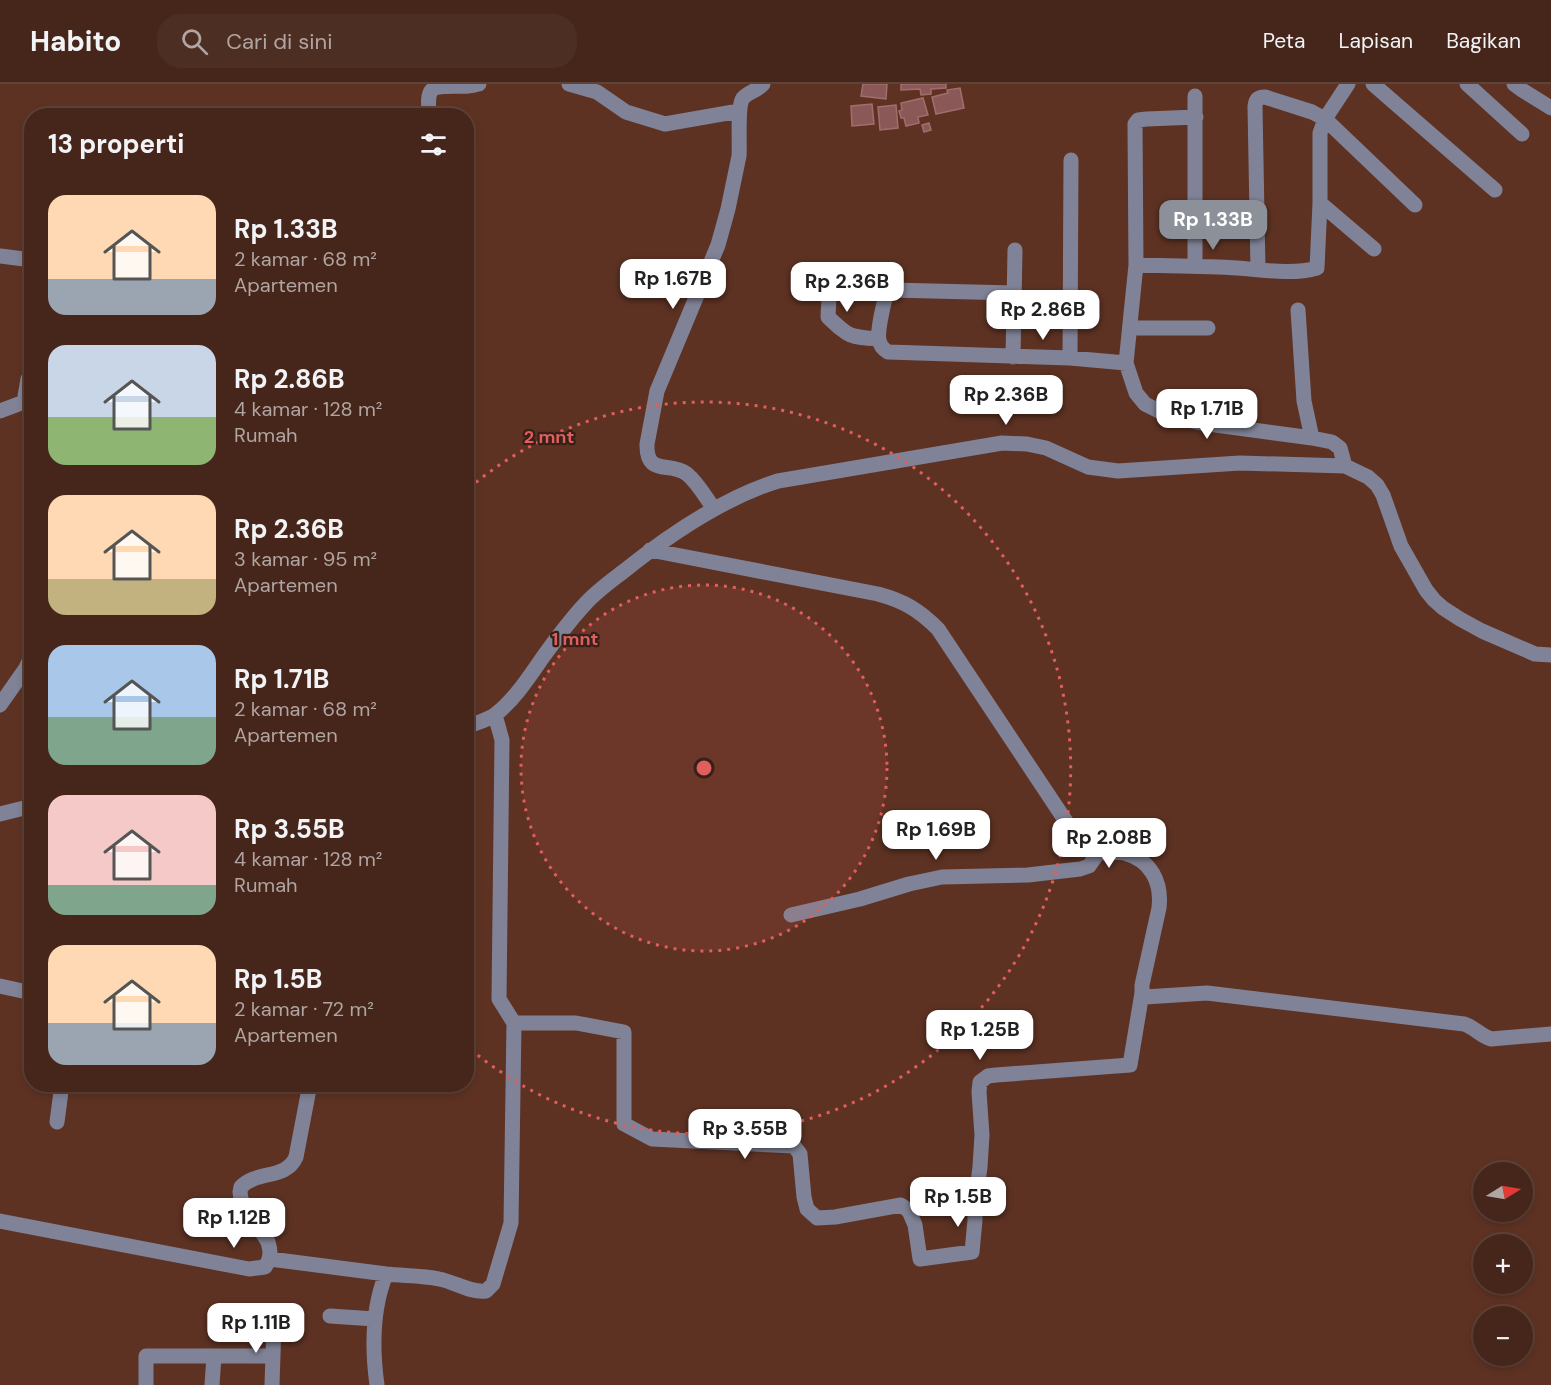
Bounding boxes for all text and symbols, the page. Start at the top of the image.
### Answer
search box [157,14,577,68]
text: Habito [30,23,121,60]
icon: search [178,25,211,58]
text: Cari di sini [226,27,332,56]
text: Peta [1263,27,1305,55]
text: Lapisan [1338,27,1413,55]
text: Bagikan [1446,27,1521,55]
text: 13 properti [48,127,184,161]
icon: filters [417,128,450,161]
pin: Rp 1.33B [1151,200,1275,251]
text: Rp 1.33B [1173,206,1253,232]
text: Rp 1.33B [234,212,338,246]
icon: home [96,219,168,291]
text: 2 kamar · 68 m² [234,246,377,272]
pin: Rp 1.67B [611,259,735,310]
pin: Rp 2.36B [785,262,909,313]
text: Rp 1.67B [634,265,712,291]
text: Rp 2.36B [805,268,889,294]
text: Apartemen [234,272,338,298]
pin: Rp 2.86B [981,290,1105,341]
text: Rp 2.86B [1000,296,1086,322]
text: Rp 2.86B [234,362,345,396]
icon: home [96,369,168,441]
pin: Rp 2.36B [944,375,1068,426]
text: Rp 2.36B [964,381,1048,407]
pin: Rp 1.71B [1145,389,1269,440]
text: Rp 1.71B [1170,395,1244,421]
text: 4 kamar · 128 m² [234,396,382,422]
text: Rumah [234,422,298,448]
text: 2 mnt [524,425,574,449]
text: Rp 2.36B [234,512,344,546]
icon: home [96,519,168,591]
text: 3 kamar · 95 m² [234,546,377,572]
text: Apartemen [234,572,338,598]
text: 1 mnt [552,627,598,651]
text: Rp 1.71B [234,662,329,696]
icon: home [96,669,168,741]
text: 2 kamar · 68 m² [234,696,377,722]
text: Apartemen [234,722,338,748]
centre of rings [694,758,714,778]
pin: Rp 1.69B [874,810,998,861]
text: Rp 3.55B [234,812,345,846]
text: Rp 1.69B [896,816,976,842]
pin: Rp 2.08B [1047,818,1171,869]
icon: home [96,819,168,891]
text: Rp 2.08B [1066,824,1152,850]
text: 4 kamar · 128 m² [234,846,382,872]
text: Rumah [234,872,298,898]
text: Rp 1.5B [234,962,322,996]
icon: home [96,969,168,1041]
text: 2 kamar · 72 m² [234,996,374,1022]
pin: Rp 1.25B [918,1010,1042,1061]
text: Rp 1.25B [940,1016,1020,1042]
text: Apartemen [234,1022,338,1048]
pin: Rp 3.55B [683,1109,807,1160]
text: Rp 3.55B [702,1115,788,1141]
north arrow [1473,1162,1533,1222]
map controls [1473,1162,1533,1366]
pin: Rp 1.5B [903,1177,1013,1228]
text: Rp 1.5B [924,1183,992,1209]
pin: Rp 1.12B [172,1198,296,1249]
text: Rp 1.12B [197,1204,271,1230]
button: + [1473,1234,1533,1294]
pin: Rp 1.11B [194,1303,318,1354]
button: − [1473,1306,1533,1366]
text: Rp 1.11B [221,1309,291,1335]

